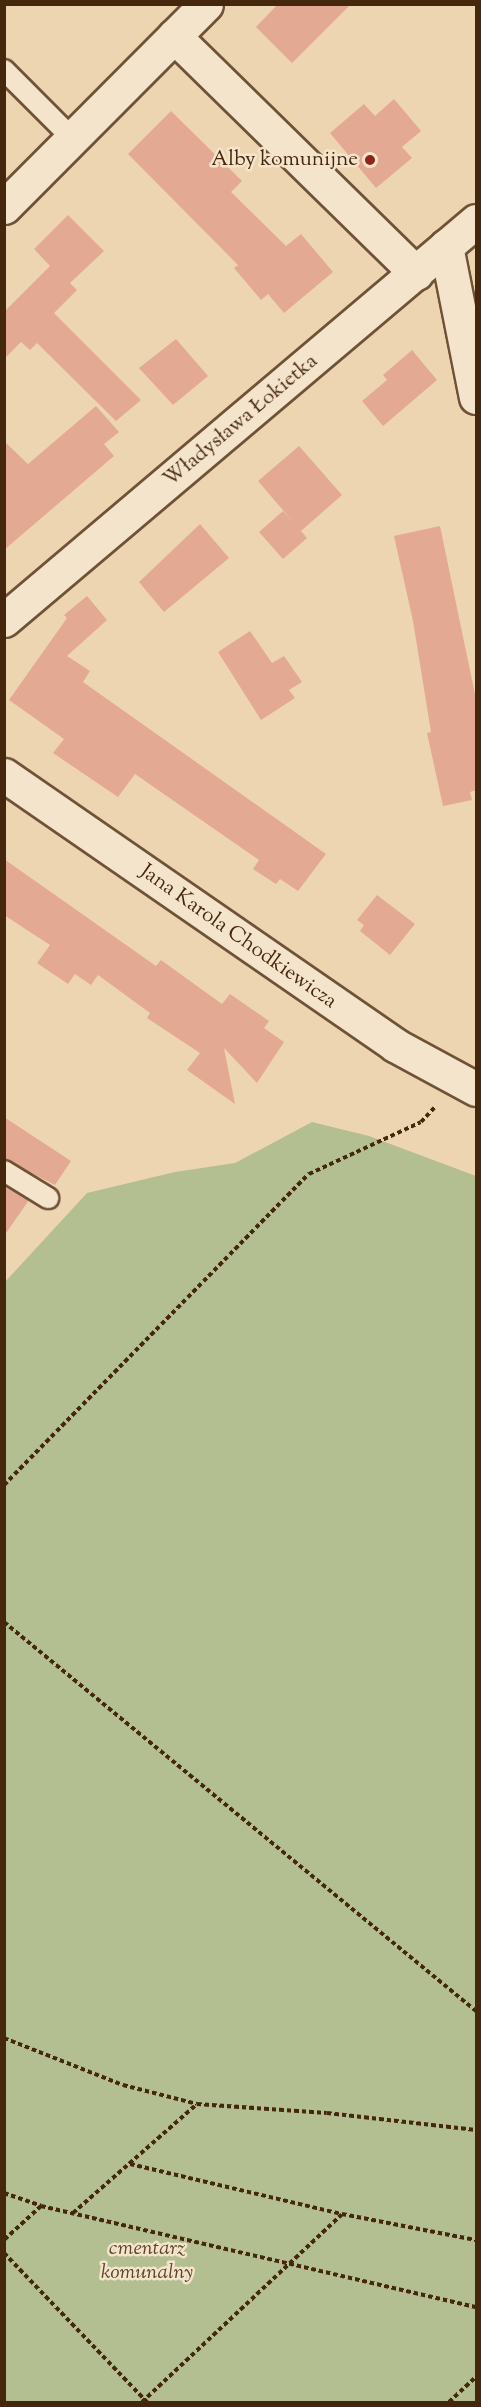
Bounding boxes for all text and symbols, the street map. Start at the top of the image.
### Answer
place label: Alby komunijne [211,147,358,173]
marker: Alby komunijne [363,153,377,167]
street label: Władysława Łokietka [159,349,323,493]
street label: Jana Karola Chodkiewicza [135,859,341,1015]
park label: cmentarz komunalny [101,2236,193,2286]

